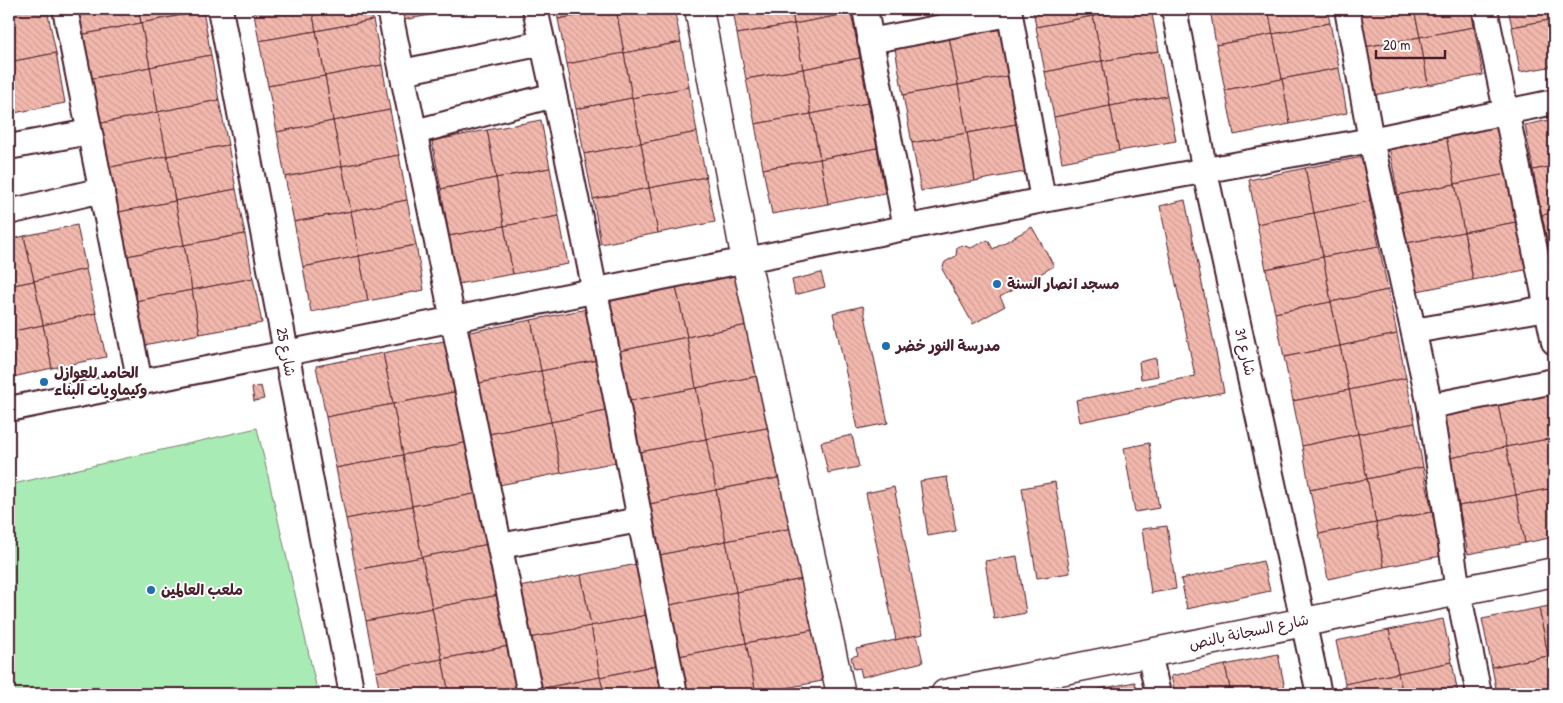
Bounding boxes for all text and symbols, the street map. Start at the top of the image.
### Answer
scale bar [1376,28,1444,60]
text: 20 m [1383,34,1410,55]
place label: مسجد انصار السنة [1007,273,1119,294]
marker: مسجد انصار السنة [991,278,1003,290]
street label: شارع 25 [271,326,302,378]
street label: شارع 31 [1230,326,1261,378]
place label: مدرسة النور خضر [894,335,1000,356]
marker: مدرسة النور خضر [880,340,892,352]
place label: الحامد للعوازل وكيماويات البناء [54,362,147,400]
marker: الحامد للعوازل وكيماويات البناء [38,376,50,388]
place label: ملعب العالمين [161,579,243,600]
marker: ملعب العالمين [145,584,157,596]
street label: شارع السجانة بالنص [1187,609,1311,654]

